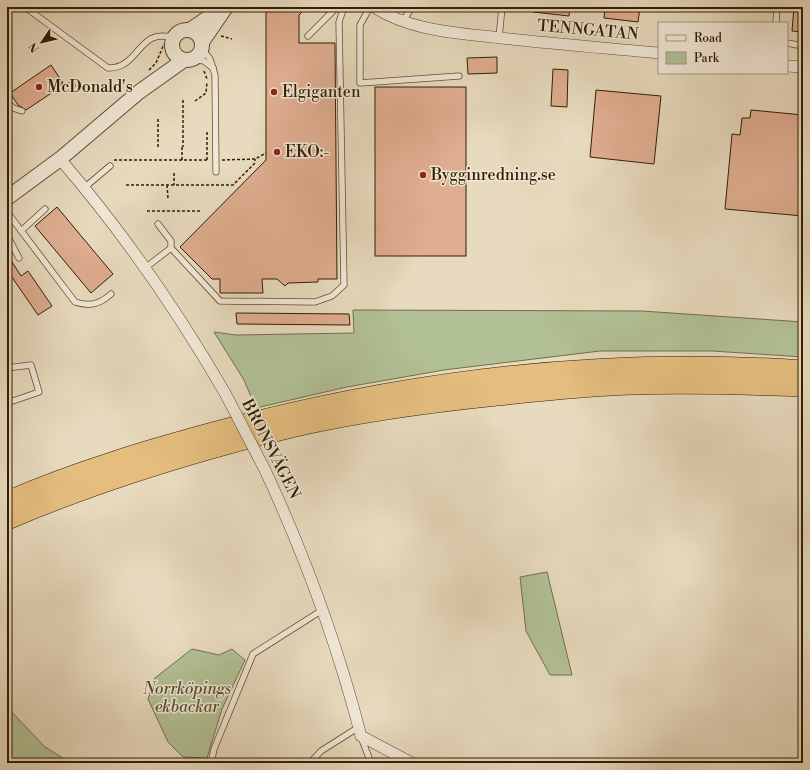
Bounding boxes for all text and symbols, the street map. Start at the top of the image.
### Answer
street label: TENNGATAN [537,16,639,44]
north arrow [22,22,62,62]
legend [658,22,788,74]
text: Road [694,31,722,46]
text: N [26,39,43,55]
text: Park [694,51,720,66]
place label: McDonald's [47,77,133,97]
marker: McDonald's [34,82,44,92]
place label: Elgiganten [282,82,361,102]
marker: Elgiganten [269,87,279,97]
place label: EKO:- [285,142,330,162]
marker: EKO:- [272,147,282,157]
place label: Bygginredning.se [430,165,556,185]
marker: Bygginredning.se [418,170,428,180]
street label: BRONSVÄGEN [237,394,306,502]
park label: Norrköpings ekbackar [142,679,231,717]

